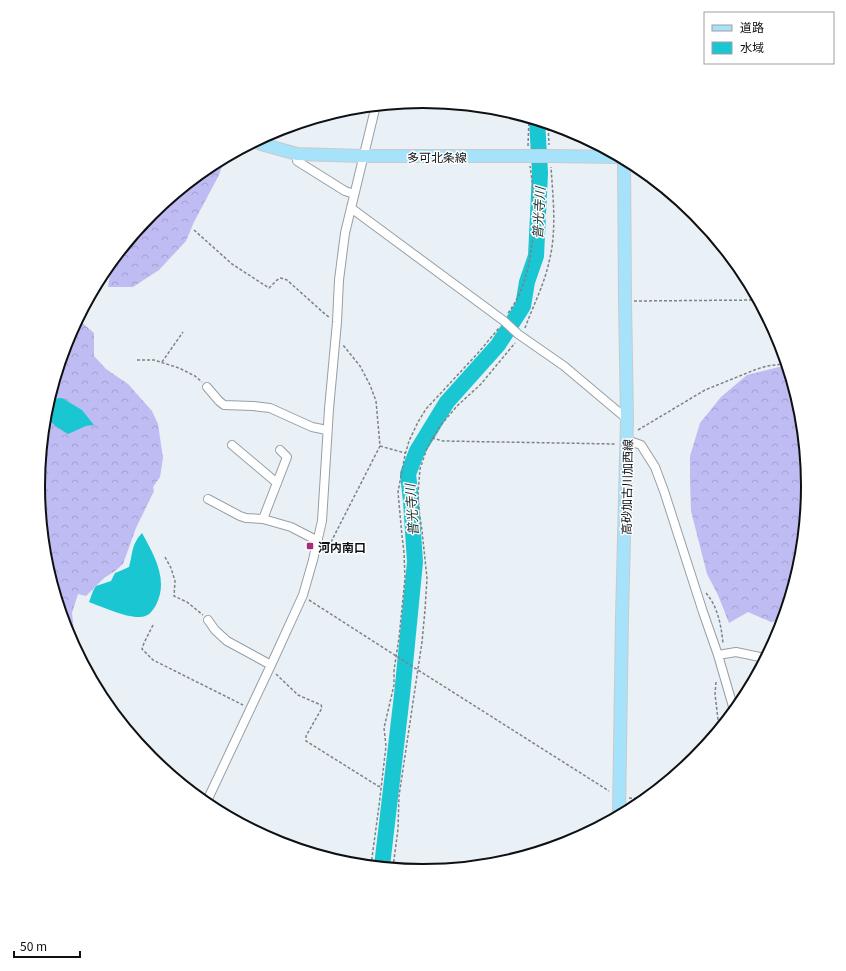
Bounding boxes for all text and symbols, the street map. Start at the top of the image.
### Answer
legend [704,12,834,64]
text: 道路 [740,18,764,35]
text: 水域 [740,38,764,55]
street label: 多可北条線 [407,148,467,165]
water label: 普光寺川 [527,185,549,239]
street label: 高砂加古川加西線 [617,439,635,535]
water label: 普光寺川 [400,481,422,537]
place label: 河内南口 [318,538,366,555]
marker: 河内南口 [305,541,315,551]
scale bar [14,933,80,959]
text: 50 m [20,937,47,954]

